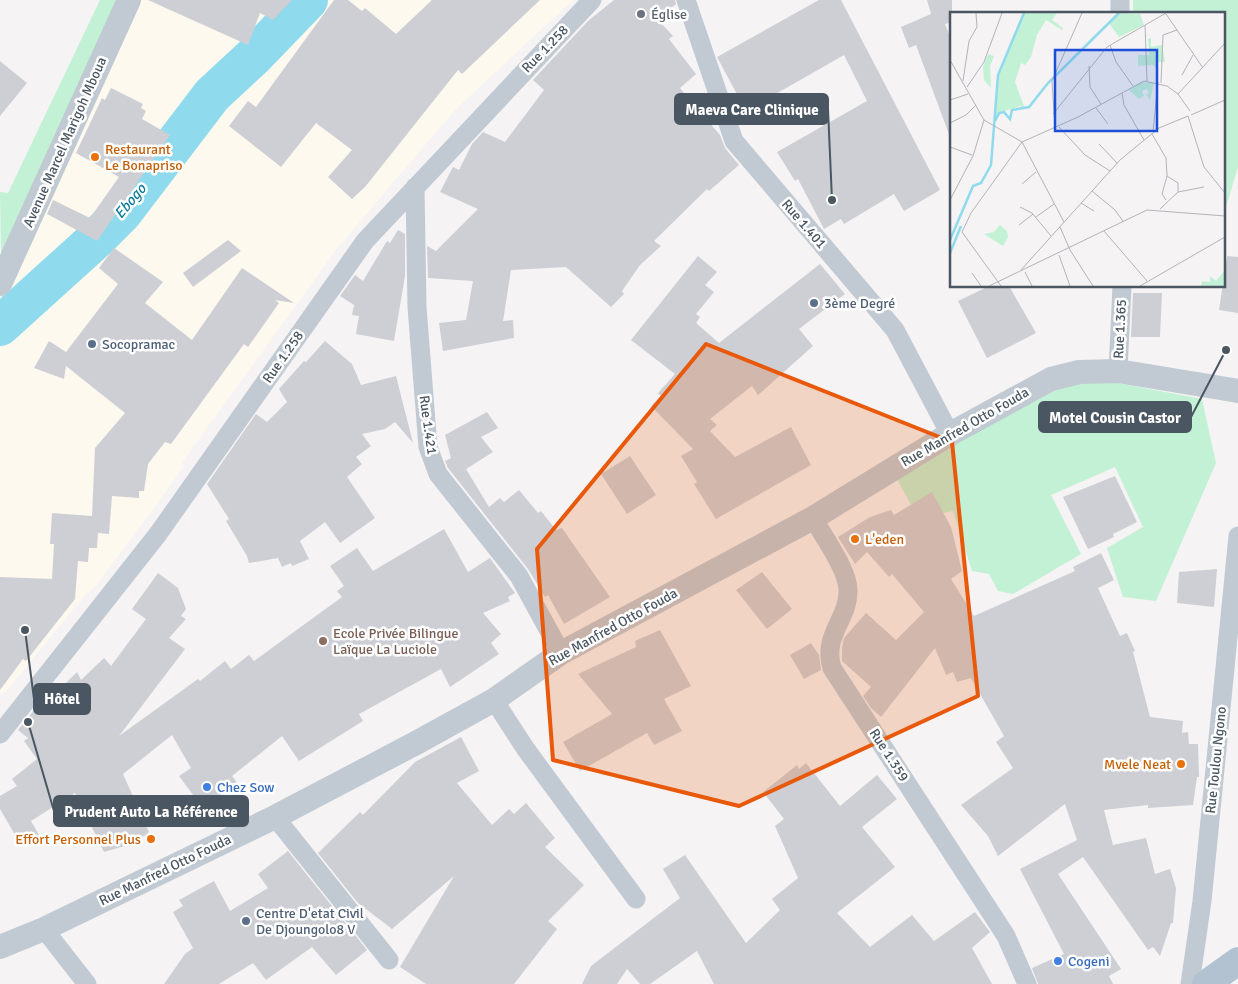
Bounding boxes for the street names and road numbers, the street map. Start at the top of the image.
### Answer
street label: Rue 1.258 [518,22,572,76]
street label: Avenue Marcel Marigoh Mboua [20,54,110,230]
street label: Rue 1.401 [778,196,830,252]
street label: Rue 1.365 [1110,299,1130,359]
street label: Rue 1.258 [259,328,307,386]
street label: Rue Manfred Otto Fouda [898,383,1032,471]
street label: Rue 1.421 [415,394,441,456]
street label: Rue Manfred Otto Fouda [546,584,680,670]
street label: Rue Toulou Ngono [1202,706,1230,814]
street label: Rue 1.359 [866,725,912,785]
street label: Rue Manfred Otto Fouda [96,831,234,909]

